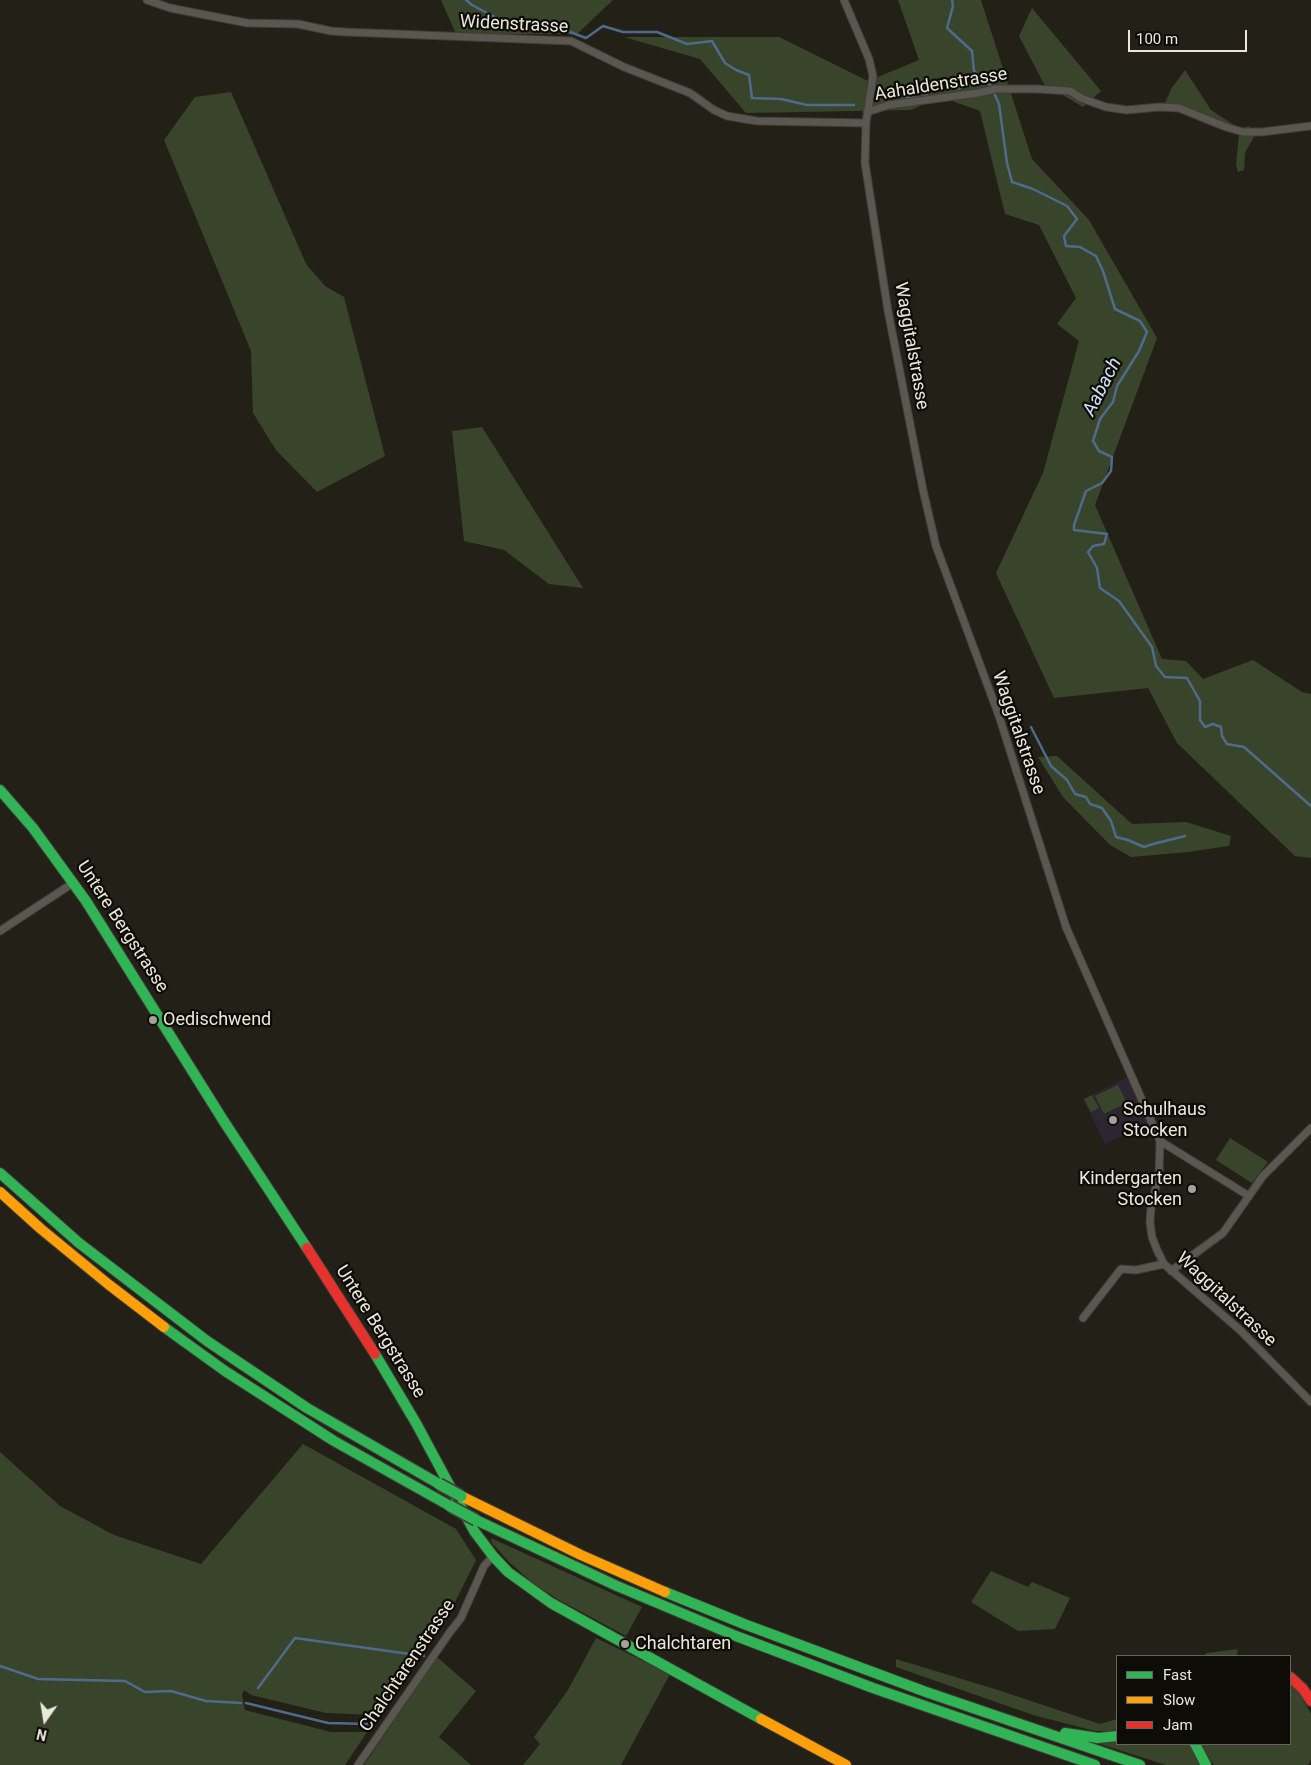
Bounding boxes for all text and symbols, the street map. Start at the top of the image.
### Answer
street label: Widenstrasse [459,11,569,39]
scale bar [1131,20,1250,52]
text: 100 m [1136,30,1178,48]
street label: Aahaldenstrasse [873,64,1009,106]
street label: Waggitalstrasse [889,281,933,411]
water label: Aabach [1079,354,1127,420]
street label: Waggitalstrasse [987,669,1049,797]
street label: Untere Bergstrasse [71,857,173,997]
place label: Oedischwend [163,1009,271,1031]
marker: Oedischwend [147,1014,159,1026]
place label: Schulhaus Stocken [1123,1099,1206,1142]
marker: Schulhaus Stocken [1107,1114,1119,1126]
place label: Kindergarten Stocken [1079,1168,1182,1210]
marker: Kindergarten Stocken [1186,1183,1198,1195]
street label: Waggitalstrasse [1171,1248,1281,1352]
street label: Untere Bergstrasse [330,1262,430,1402]
street label: Chalchtarenstrasse [356,1596,460,1736]
place label: Chalchtaren [635,1633,731,1655]
marker: Chalchtaren [619,1638,631,1650]
legend [1116,1655,1291,1745]
text: Fast [1163,1666,1192,1684]
text: Slow [1163,1691,1195,1709]
north arrow [20,1695,70,1745]
text: Jam [1163,1716,1193,1734]
text: N [35,1726,48,1744]

